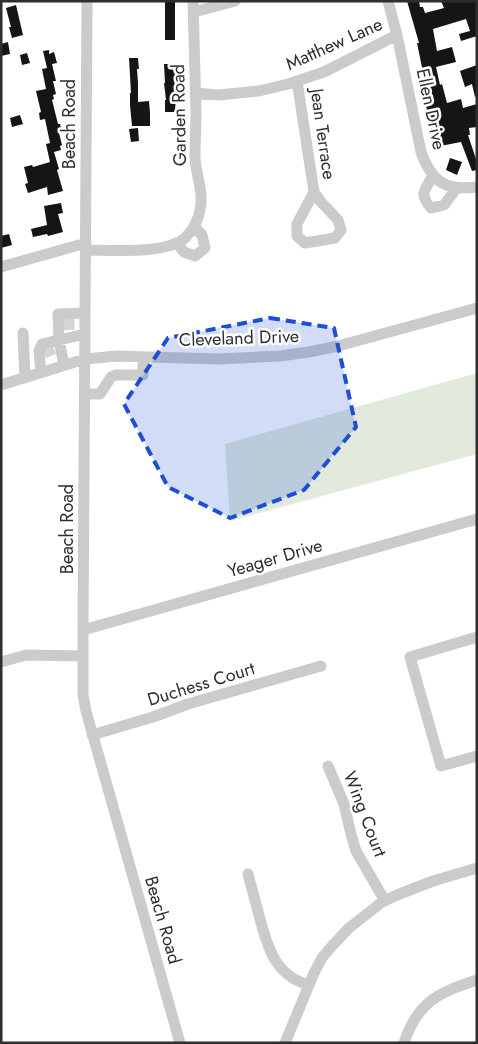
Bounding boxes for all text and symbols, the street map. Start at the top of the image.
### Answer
street label: Matthew Lane [281,11,387,77]
street label: Garden Road [165,64,193,166]
street label: Ellen Drive [410,66,452,152]
street label: Beach Road [56,79,82,169]
street label: Jean Terrace [303,85,342,181]
street label: Cleveland Drive [178,323,300,353]
street label: Beach Road [54,484,80,574]
street label: Yeager Drive [225,532,325,584]
street label: Duchess Court [144,655,259,713]
street label: Wing Court [337,767,393,861]
street label: Beach Road [138,873,188,967]

